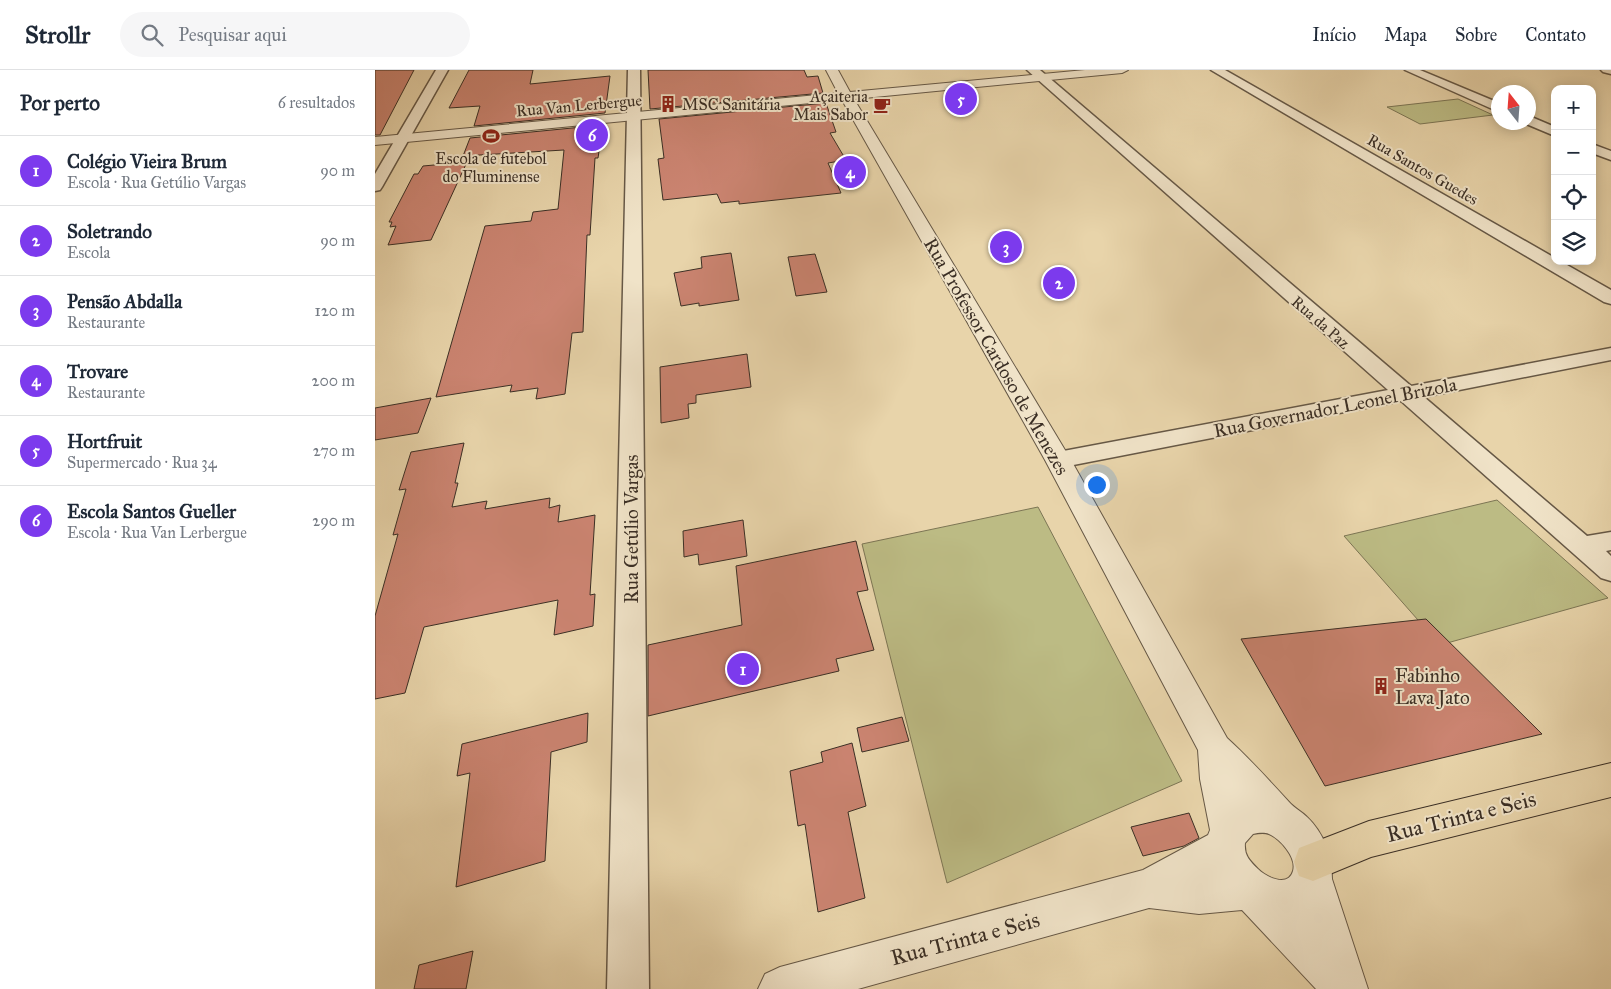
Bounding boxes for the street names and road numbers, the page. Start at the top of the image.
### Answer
street label: Rua Van Lerbergue [515,90,643,121]
street label: Rua Santos Guedes [1364,130,1482,209]
street label: Rua Professor Cardoso de Menezes [919,233,1074,479]
street label: Rua da Paz [1288,292,1354,353]
street label: Rua Governador Leonel Brizola [1212,372,1460,442]
street label: Rua Getúlio Vargas [620,454,644,603]
street label: Rua Trinta e Seis [1383,785,1539,848]
street label: Rua Trinta e Seis [888,906,1043,971]

